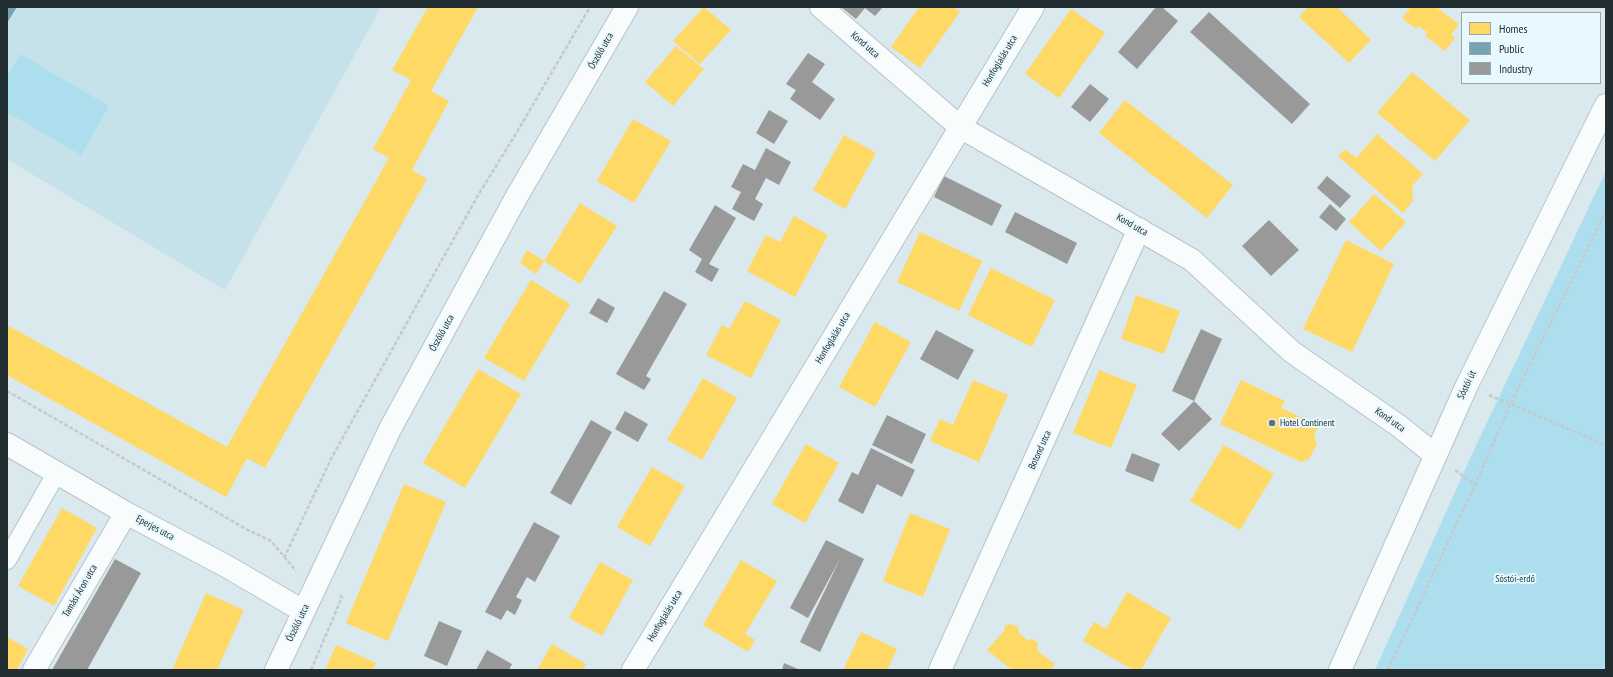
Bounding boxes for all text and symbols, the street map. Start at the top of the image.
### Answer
legend [1461,12,1601,84]
text: Homes [1499,21,1527,36]
street label: Kond utca [848,29,882,61]
street label: Ószőlő utca [586,31,616,71]
street label: Honfoglalás utca [980,33,1020,89]
text: Public [1499,41,1524,56]
text: Industry [1499,61,1533,76]
street label: Kond utca [1114,211,1150,239]
street label: Honfoglalás utca [813,310,853,366]
street label: Ószőlő utca [427,313,457,353]
street label: Sóstói út [1455,369,1479,401]
street label: Kond utca [1373,405,1407,435]
place label: Hotel Continent [1280,417,1335,429]
marker: Hotel Continent [1267,418,1277,428]
street label: Botond utca [1026,429,1054,471]
street label: Eperjes utca [134,513,176,543]
street label: Tamási Áron utca [60,563,100,619]
park label: Sóstói-erdő [1495,573,1535,585]
street label: Honfoglalás utca [645,588,685,644]
street label: Ószőlő utca [284,602,312,644]

